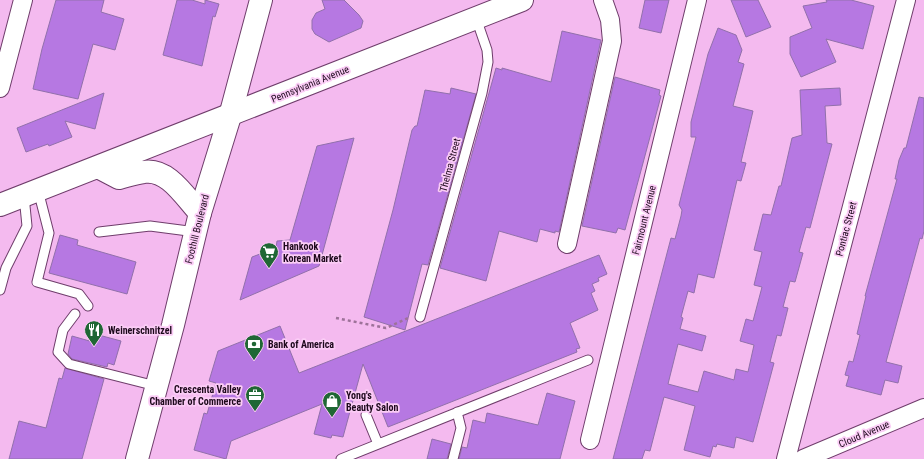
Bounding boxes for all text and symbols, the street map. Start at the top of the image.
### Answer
street label: Pennsylvania Avenue [270,63,351,105]
street label: Thelma Street [438,137,462,193]
street label: Fairmount Avenue [630,184,658,256]
street label: Foothill Boulevard [183,193,211,265]
street label: Pontiac Street [833,201,859,257]
supermarket icon: Hankook Korean Market [258,241,280,269]
place label: Hankook Korean Market [283,241,341,264]
restaurant icon: Weinerschnitzel [83,319,105,347]
place label: Weinerschnitzel [108,325,172,336]
bank icon: Bank of America [243,333,265,361]
place label: Bank of America [268,339,334,350]
place label: Crescenta Valley Chamber of Commerce [149,384,242,407]
office icon: Crescenta Valley Chamber of Commerce [244,384,266,412]
shop icon: Yong's Beauty Salon [321,390,343,418]
place label: Yong's Beauty Salon [346,390,398,413]
street label: Cloud Avenue [837,418,891,450]

